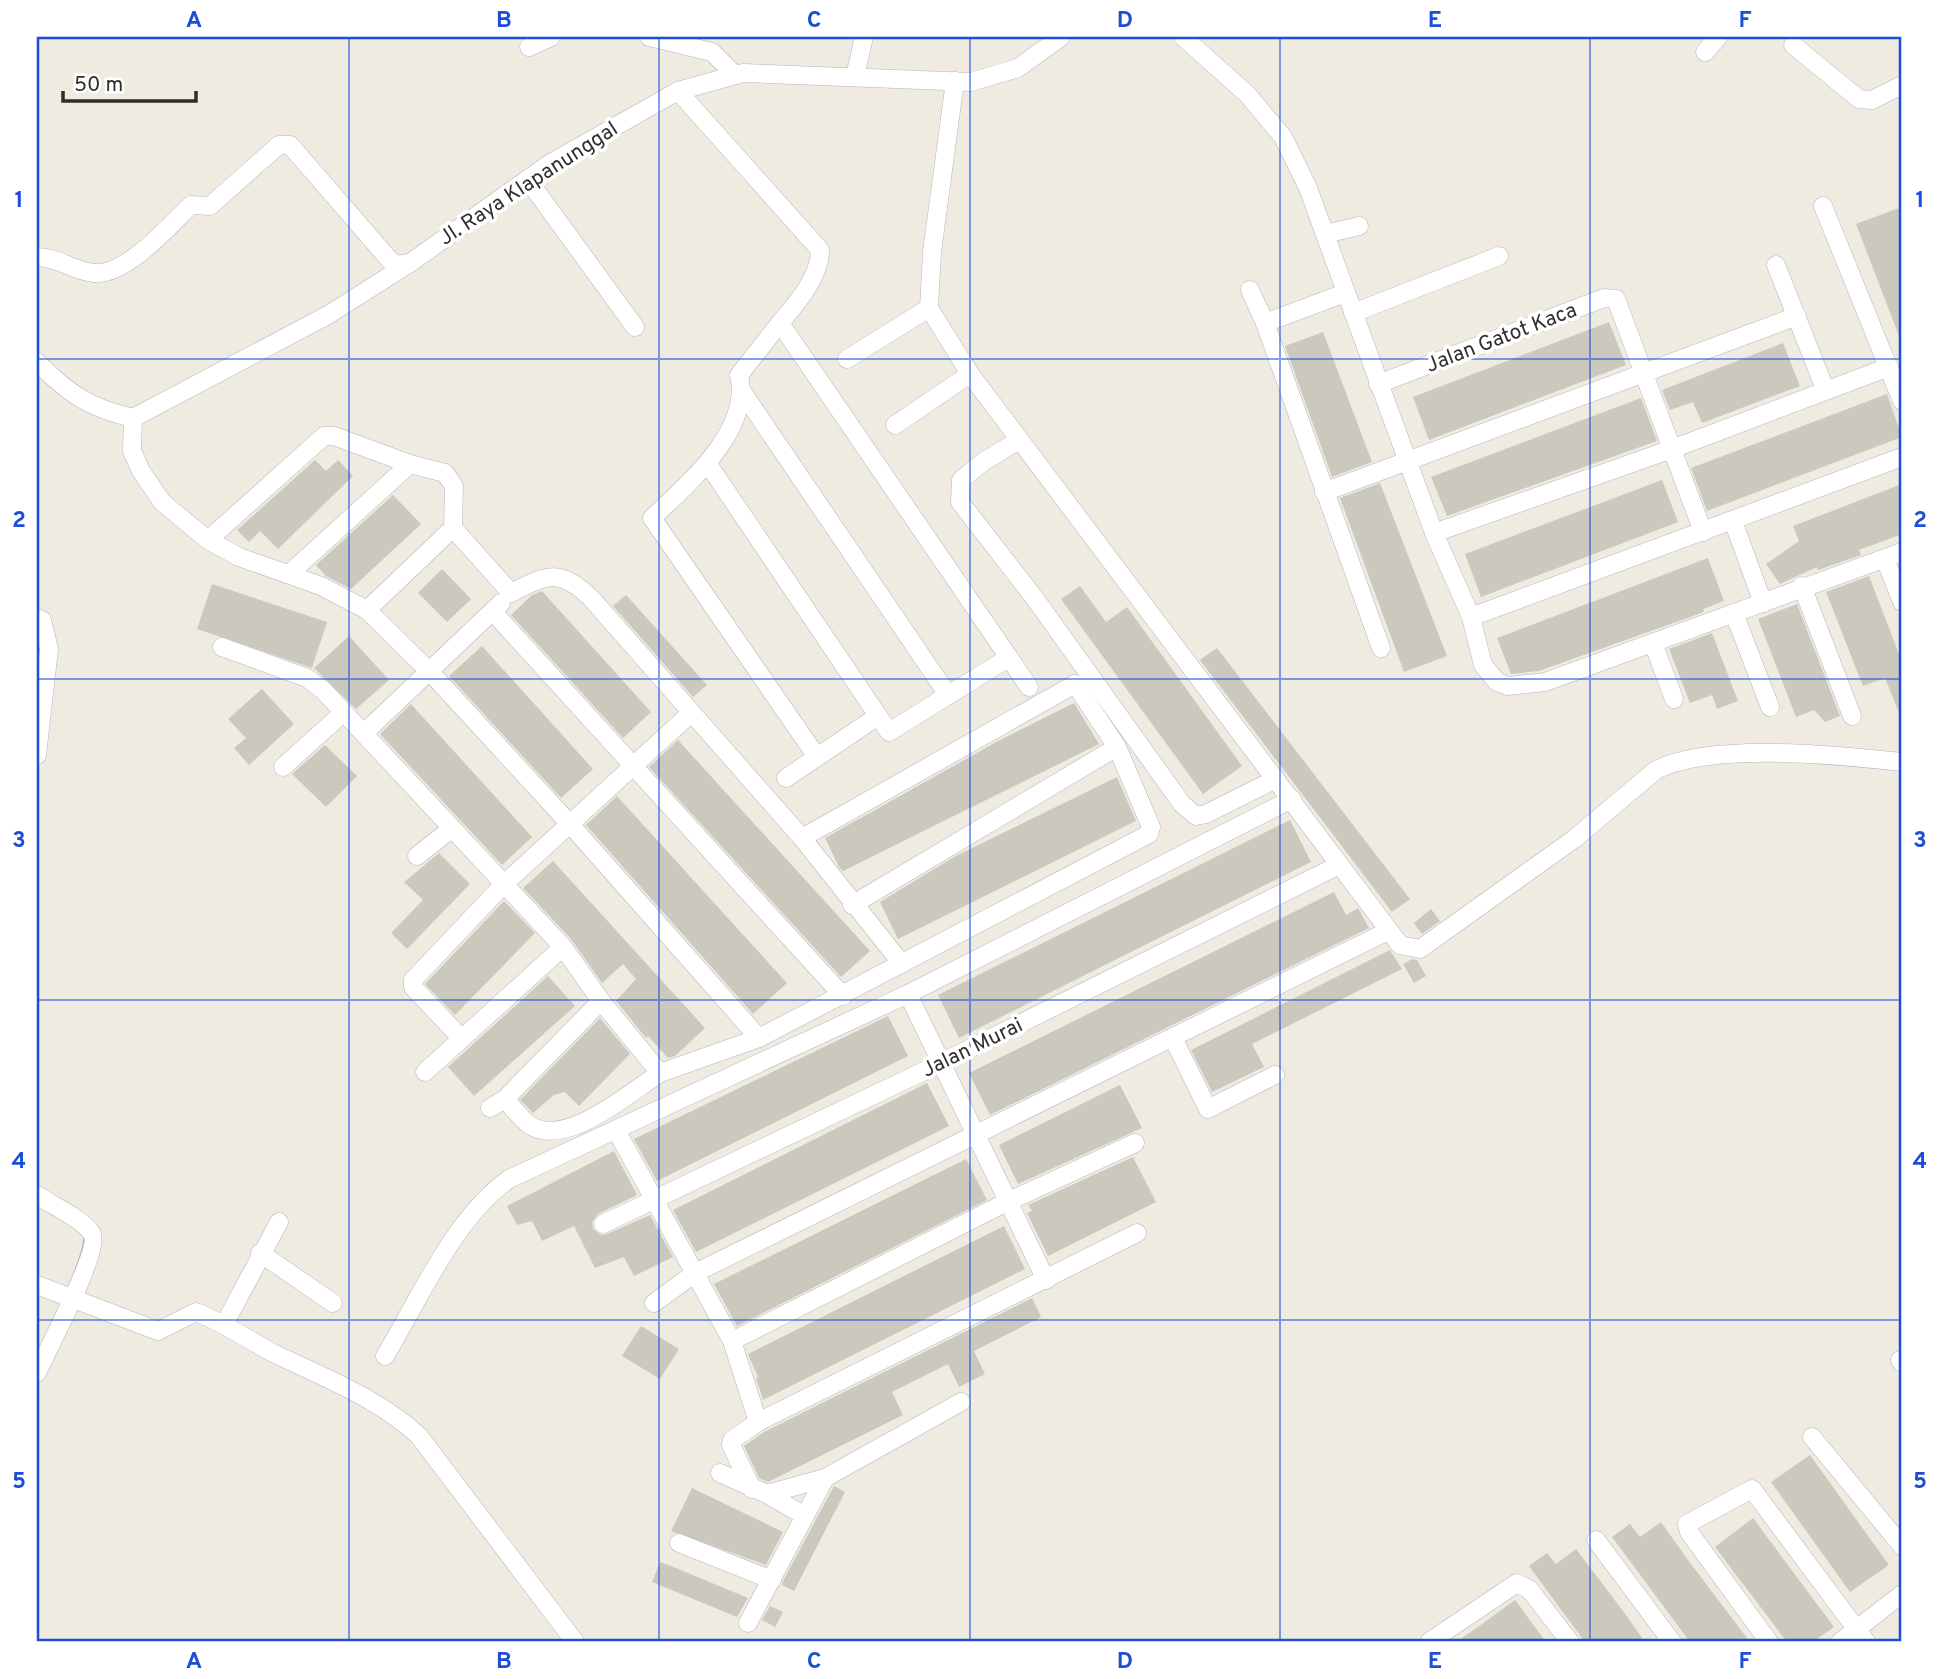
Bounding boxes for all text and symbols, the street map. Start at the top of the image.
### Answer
text: A [186,7,202,36]
text: B [496,7,512,36]
text: C [807,7,821,36]
text: D [1117,7,1133,36]
text: E [1428,7,1442,36]
text: F [1738,7,1752,36]
scale bar [63,60,196,104]
text: 50 m [74,72,123,99]
street label: Jl. Raya Klapanunggal [434,116,624,252]
text: 1 [14,187,24,216]
text: 1 [1915,187,1925,216]
street label: Jalan Gatot Kaca [1422,297,1581,380]
text: 2 [12,507,26,536]
text: 2 [1913,507,1927,536]
text: 3 [12,827,26,856]
text: 3 [1913,827,1927,856]
street label: Jalan Murai [918,1012,1028,1084]
text: 4 [12,1148,26,1177]
text: 4 [1913,1148,1927,1177]
text: 5 [12,1468,26,1497]
text: 5 [1913,1468,1927,1497]
text: A [186,1648,202,1677]
text: B [496,1648,512,1677]
text: C [807,1648,821,1677]
text: D [1117,1648,1133,1677]
text: E [1428,1648,1442,1677]
text: F [1738,1648,1752,1677]

